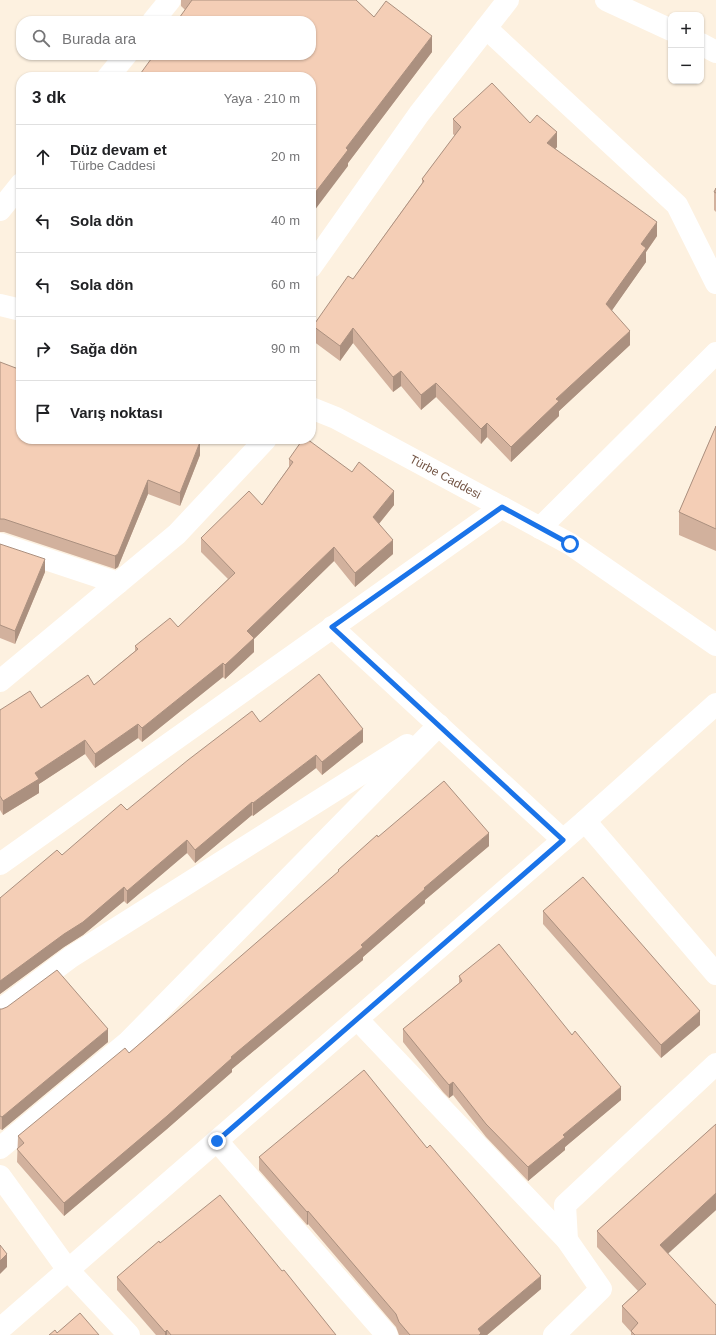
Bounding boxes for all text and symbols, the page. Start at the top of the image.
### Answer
map controls [668,12,704,84]
button: + [668,12,704,48]
search box [16,16,316,60]
icon: search [30,27,52,49]
text: Burada ara [62,30,136,47]
button: − [668,48,704,84]
text: 3 dk [32,88,66,107]
text: Yaya · 210 m [224,91,300,106]
text: Düz devam et [70,141,167,158]
icon: ahead [32,146,54,168]
text: 20 m [271,149,300,164]
text: Türbe Caddesi [70,158,155,173]
icon: left [32,210,54,232]
text: Sola dön [70,212,133,229]
text: 40 m [271,213,300,228]
icon: left [32,274,54,296]
text: Sola dön [70,276,133,293]
text: 60 m [271,277,300,292]
icon: right [32,338,54,360]
text: Sağa dön [70,340,138,357]
text: 90 m [271,341,300,356]
icon: arrive [32,402,54,424]
text: Varış noktası [70,404,163,421]
street label: Türbe Caddesi [407,452,483,502]
route start [561,535,579,553]
route end [208,1132,226,1150]

